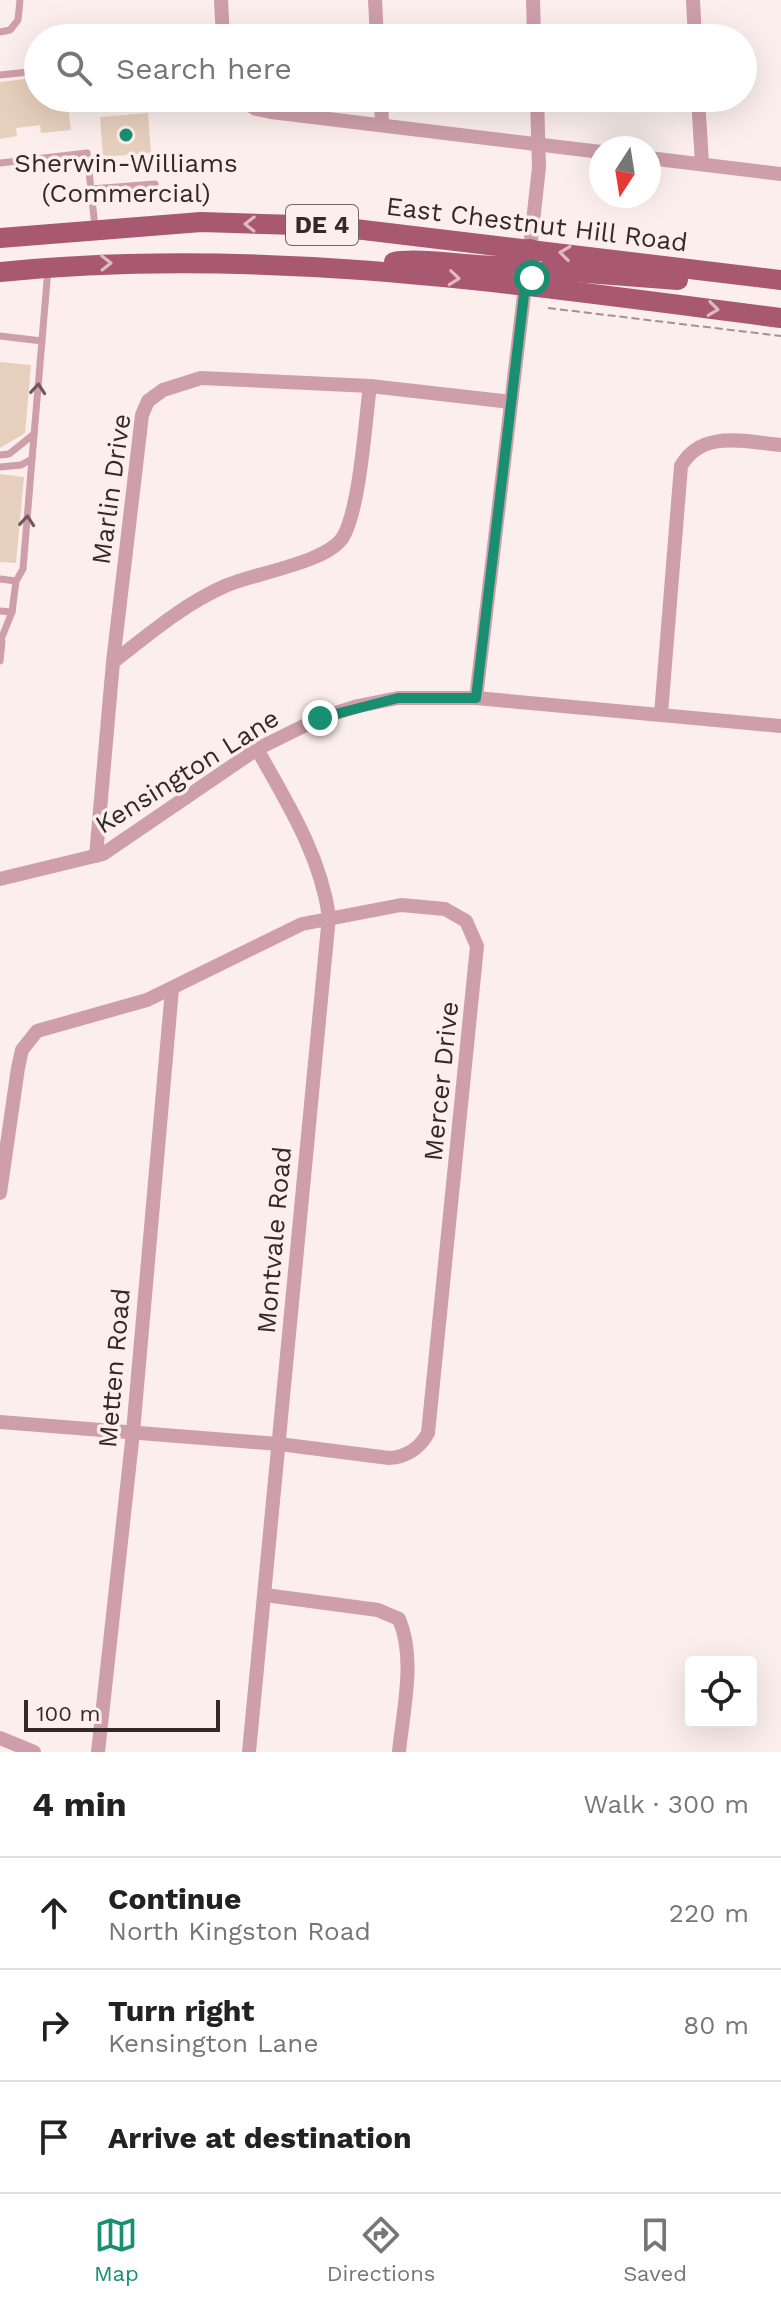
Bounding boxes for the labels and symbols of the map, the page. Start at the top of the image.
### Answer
marker: Sherwin-Williams (Commercial) [117,126,135,144]
north arrow [589,136,661,208]
place label: Sherwin-Williams (Commercial) [14,148,238,208]
street label: East Chestnut Hill Road [385,191,689,257]
road number: DE 4 [286,205,358,245]
one-way arrow [243,215,256,232]
one-way arrow [558,245,571,262]
one-way arrow [100,254,113,272]
route start [514,260,550,296]
one-way arrow [448,269,461,286]
one-way arrow [706,300,719,317]
one-way arrow [29,382,46,395]
street label: Marlin Drive [86,412,136,566]
one-way arrow [18,514,35,527]
route end [302,700,338,736]
street label: Kensington Lane [90,703,284,839]
street label: Mercer Drive [418,1000,464,1162]
street label: Montvale Road [251,1145,297,1335]
street label: Metten Road [92,1287,136,1449]
scale bar [24,1696,220,1732]

